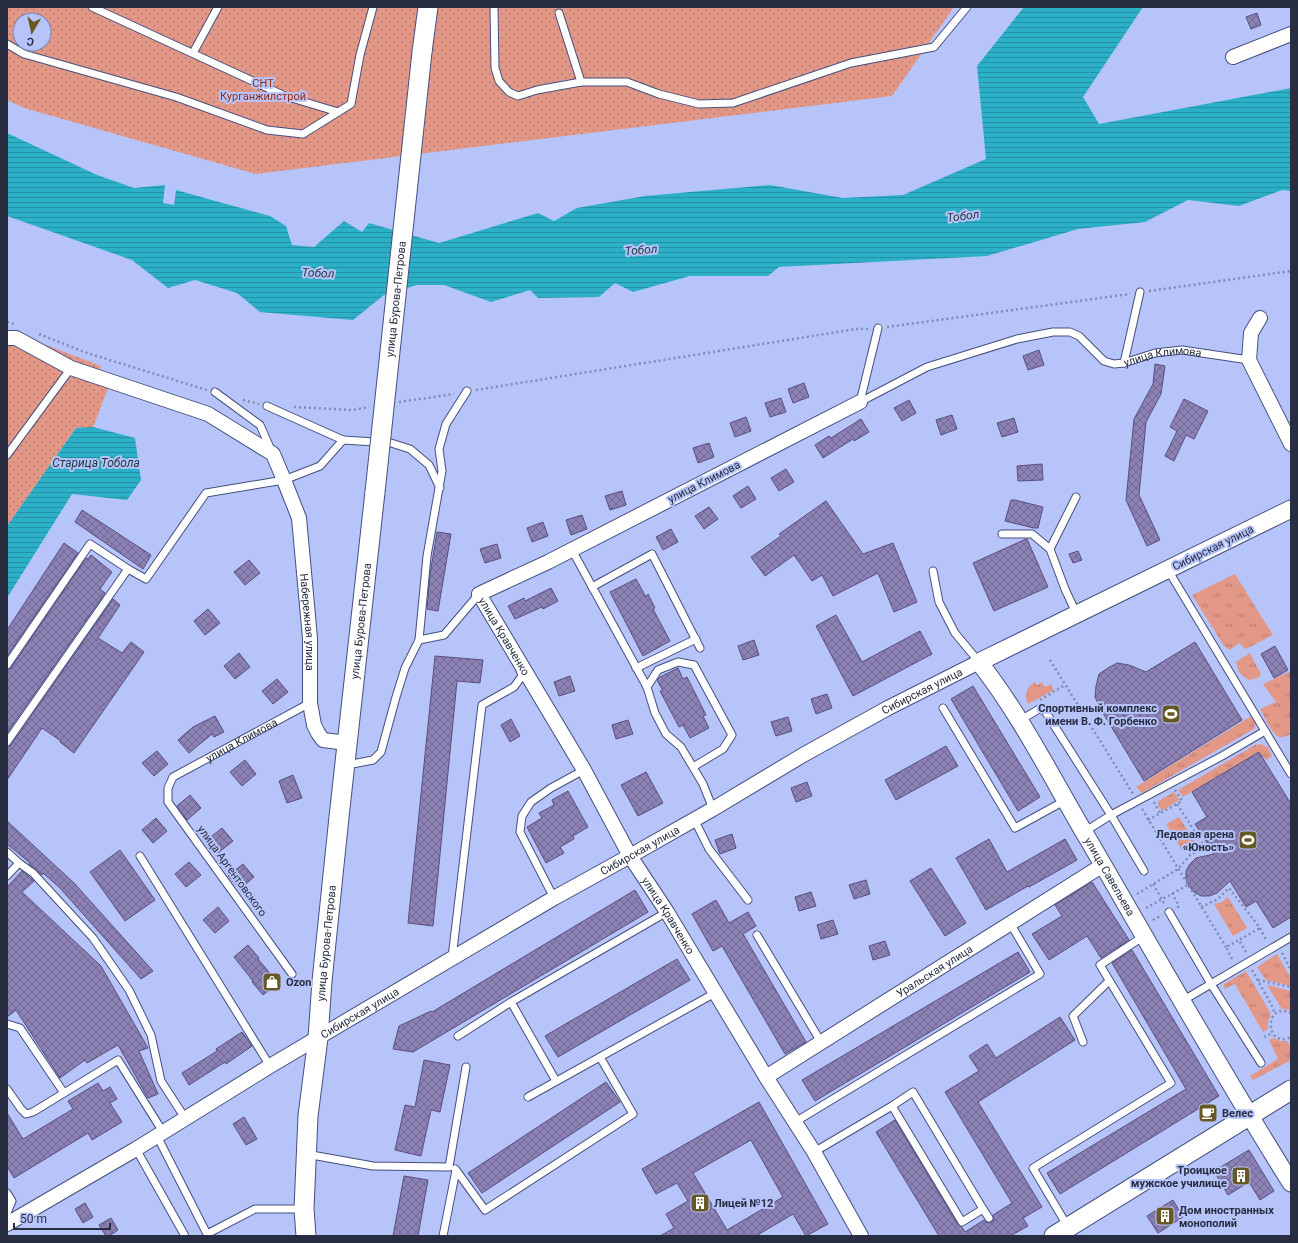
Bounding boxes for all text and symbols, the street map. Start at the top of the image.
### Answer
north arrow [12,12,52,52]
text: С [26,34,35,48]
park label: СНТ Курганжилстрой [220,77,306,103]
water label: Тобол [946,207,980,225]
street label: улица Бурова-Петрова [383,240,408,358]
water label: Тобол [624,242,658,258]
water label: Тобол [301,265,335,281]
street label: улица Климова [1122,343,1203,369]
water label: Старица Тобола [52,456,140,470]
street label: улица Климова [666,458,742,506]
street label: Сибирская улица [1170,523,1256,573]
street label: улица Бурова-Петрова [348,562,374,680]
street label: Набережная улица [298,573,317,671]
street label: улица Кравченко [476,595,533,678]
street label: Сибирская улица [879,665,964,717]
place label: Спортивный комплекс имени В. Ф. Горбенко [1038,702,1157,728]
sports icon: Спортивный комплекс имени В. Ф. Горбенко [1160,703,1182,725]
street label: улица Климова [203,715,280,765]
street label: улица Аргентовского [195,823,269,919]
street label: Сибирская улица [598,823,682,878]
place label: Ледовая арена «Юность» [1156,828,1234,854]
sports icon: Ледовая арена «Юность» [1237,829,1259,851]
street label: улица Савельева [1082,835,1138,918]
street label: улица Кравченко [639,875,697,957]
street label: улица Бурова-Петрова [314,884,338,1002]
street label: Уральская улица [894,942,975,1000]
shop icon: Ozon [261,971,283,993]
place label: Ozon [286,976,311,989]
street label: Сибирская улица [318,985,401,1041]
cafe icon: Велес [1197,1102,1219,1124]
place label: Велес [1222,1107,1253,1120]
place label: Троицкое мужское училище [1131,1164,1227,1190]
building icon: Троицкое мужское училище [1230,1165,1252,1187]
building icon: Лицей №12 [689,1192,711,1214]
place label: Лицей №12 [714,1197,773,1210]
place label: Дом иностранных монополий [1179,1204,1274,1230]
scale bar [14,1205,110,1231]
building icon: Дом иностранных монополий [1154,1205,1176,1227]
text: 50 m [20,1212,47,1226]

